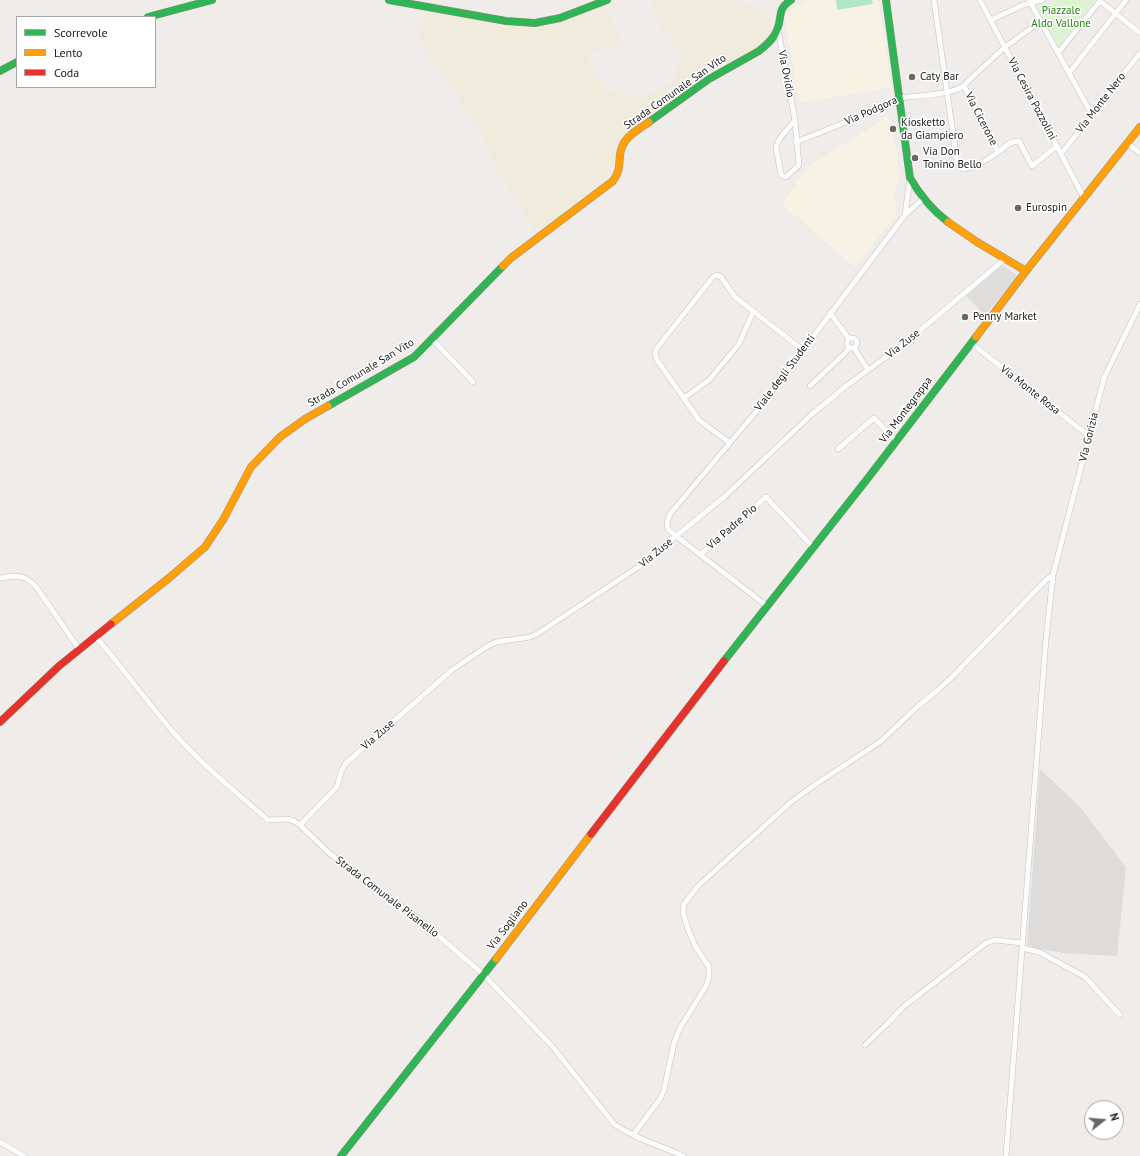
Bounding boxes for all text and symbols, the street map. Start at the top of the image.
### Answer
park label: Piazzale Aldo Vallone [1031,4,1091,30]
legend [16,16,156,88]
text: Scorrevole [54,25,108,40]
text: Lento [54,45,83,60]
street label: Via Ovidio [775,49,797,99]
street label: Strada Comunale San Vito [621,52,729,132]
street label: Via Cesira Pozzolini [1005,56,1059,142]
text: Coda [54,65,79,80]
place label: Caty Bar [920,70,959,84]
street label: Via Monte Nero [1073,70,1129,136]
marker: Caty Bar [907,72,917,82]
street label: Via Cicerone [962,90,1000,148]
street label: Via Podgora [843,94,899,128]
place label: Kiosketto da Giampiero [901,116,964,142]
marker: Kiosketto da Giampiero [888,124,898,134]
place label: Via Don Tonino Bello [923,145,982,171]
marker: Via Don Tonino Bello [910,153,920,163]
place label: Eurospin [1026,201,1067,215]
marker: Eurospin [1013,203,1023,213]
place label: Penny Market [973,310,1037,324]
marker: Penny Market [960,312,970,322]
street label: Via Zuse [883,327,923,361]
street label: Viale degli Studenti [752,332,818,414]
street label: Strada Comunale San Vito [305,336,417,410]
street label: Via Monte Rosa [997,363,1063,417]
street label: Via Montegrappa [877,374,935,446]
street label: Via Gorizia [1077,411,1101,463]
street label: Via Padre Pio [704,502,760,552]
street label: Via Zuse [637,535,675,571]
street label: Via Zuse [359,717,397,753]
street label: Strada Comunale Pisanello [333,854,441,940]
street label: Via Sogliano [485,898,531,952]
north arrow [1084,1100,1124,1140]
text: N [1107,1111,1122,1122]

